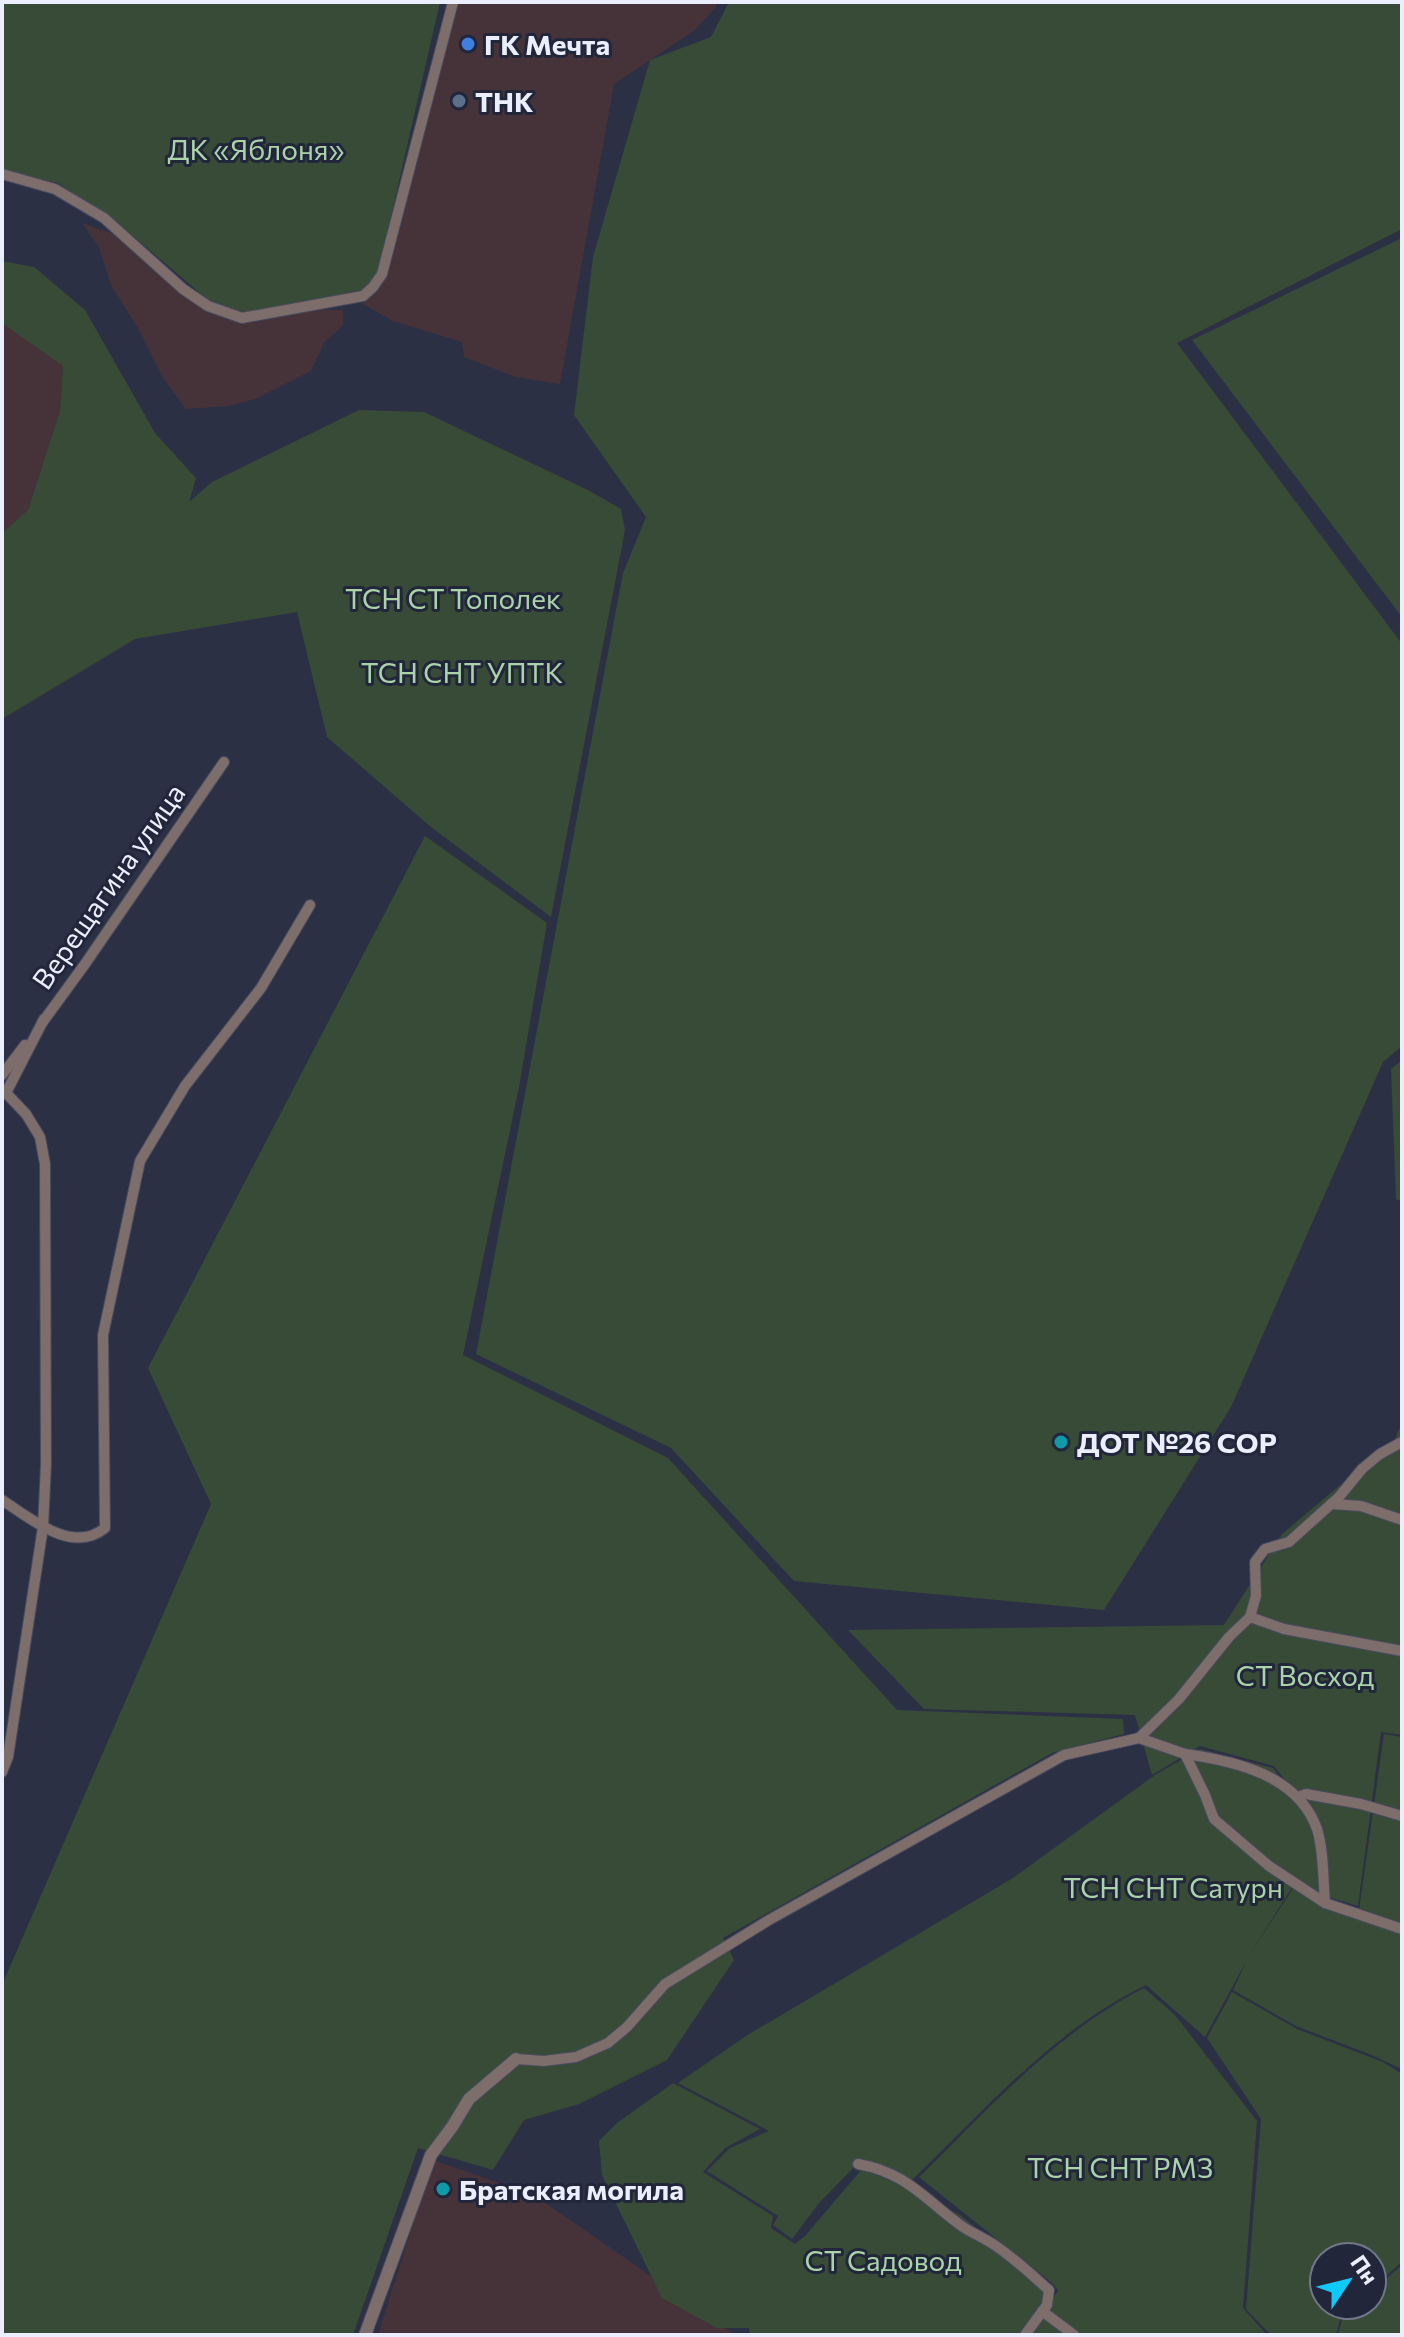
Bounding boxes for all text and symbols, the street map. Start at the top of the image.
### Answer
place label: ГК Мечта [484,27,610,61]
marker: ГК Мечта [459,35,477,53]
place label: ТНК [475,84,534,118]
marker: ТНК [450,92,468,110]
park label: ДК «Яблоня» [168,132,345,166]
park label: ТСН СТ Тополек [345,581,561,615]
park label: ТСН СНТ УПТК [361,655,563,689]
street label: Верещагина улица [24,777,192,995]
place label: ДОТ №26 СОР [1077,1425,1277,1459]
marker: ДОТ №26 СОР [1052,1433,1070,1451]
park label: СТ Восход [1236,1658,1374,1692]
park label: ТСН СНТ Сатурн [1063,1870,1283,1904]
park label: ТСН СНТ РМЗ [1027,2150,1213,2184]
place label: Братская могила [459,2172,684,2206]
marker: Братская могила [434,2180,452,2198]
north arrow [1308,2241,1388,2321]
park label: СТ Садовод [804,2243,962,2277]
text: Пн [1345,2250,1384,2289]

